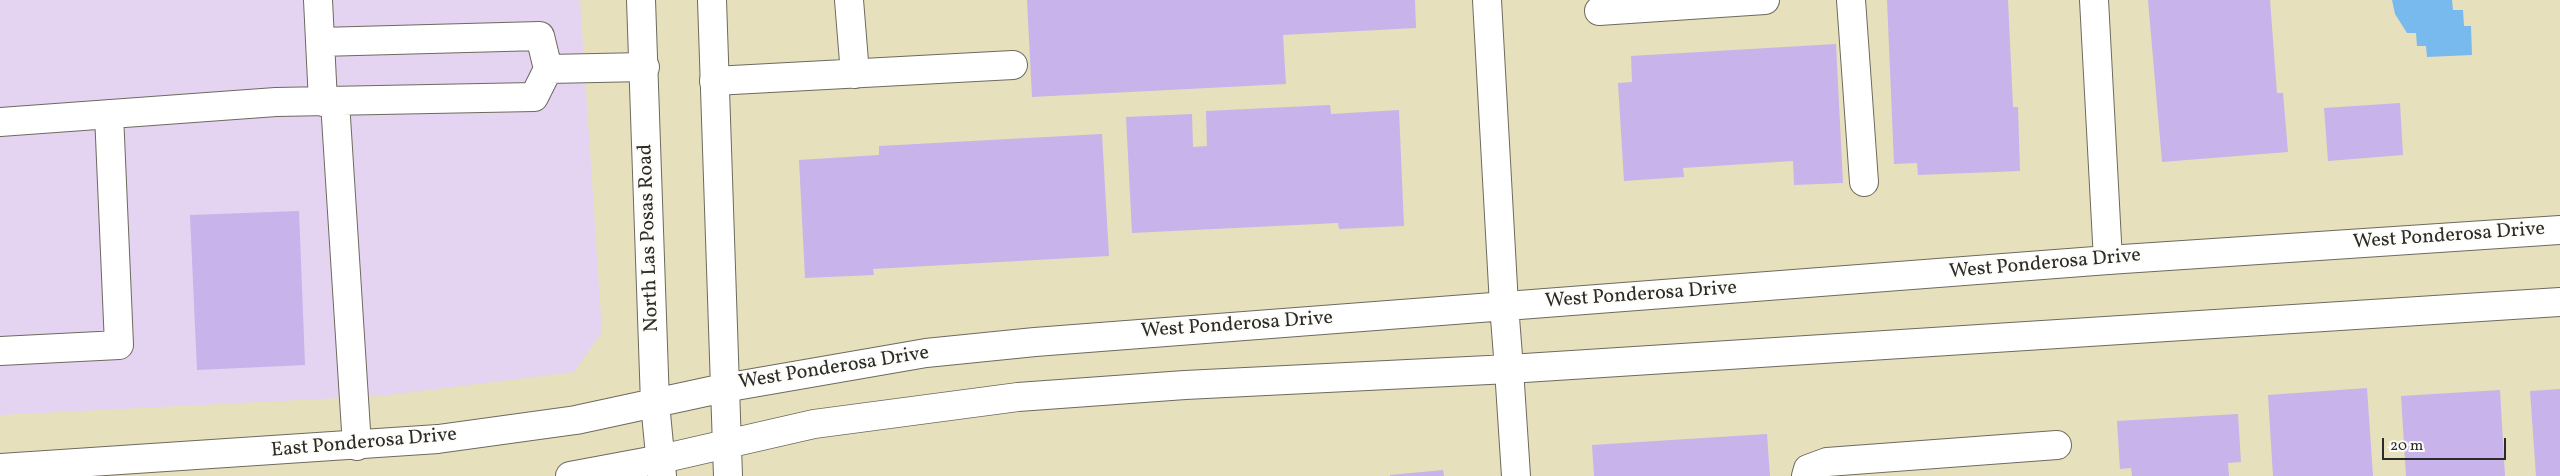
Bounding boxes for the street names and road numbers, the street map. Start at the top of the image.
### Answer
street label: North Las Posas Road [635,143,665,333]
street label: West Ponderosa Drive [2352,218,2546,256]
street label: West Ponderosa Drive [1948,245,2142,285]
street label: West Ponderosa Drive [1544,277,1738,315]
street label: West Ponderosa Drive [1140,307,1334,345]
street label: West Ponderosa Drive [737,342,931,396]
street label: East Ponderosa Drive [270,424,458,464]

